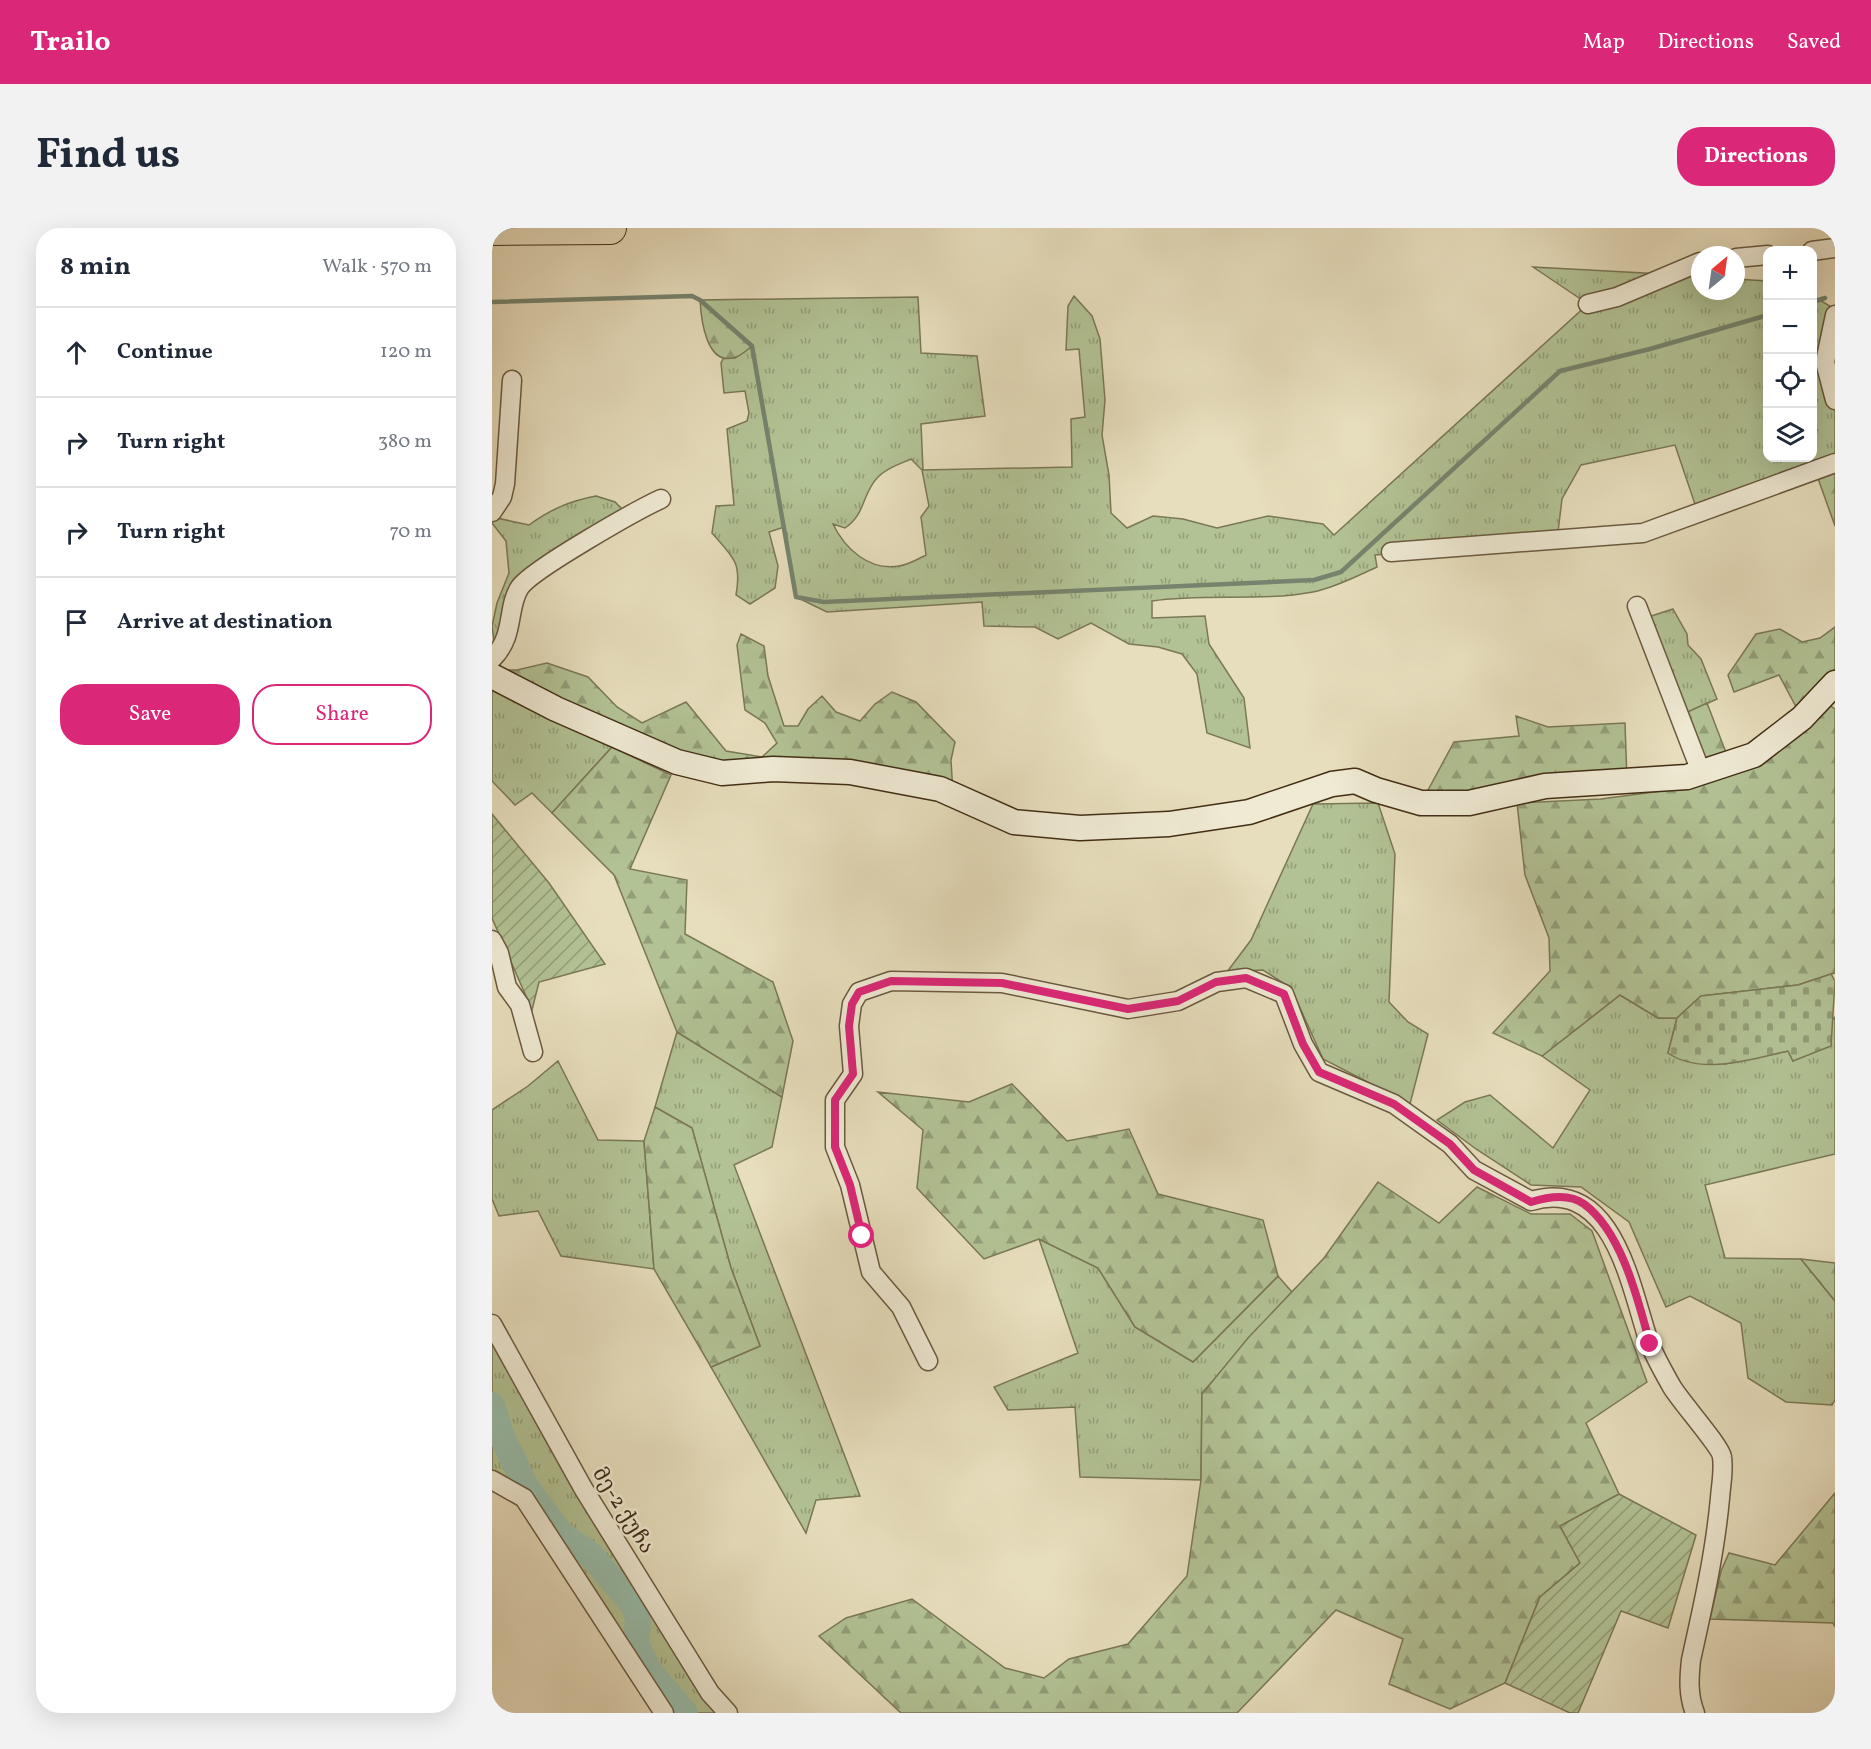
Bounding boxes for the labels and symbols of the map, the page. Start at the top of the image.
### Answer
north arrow [1691,246,1745,300]
route start [848,1222,874,1248]
route end [1636,1330,1662,1356]
street label: მე-2 ქუჩა [585,1462,661,1560]

